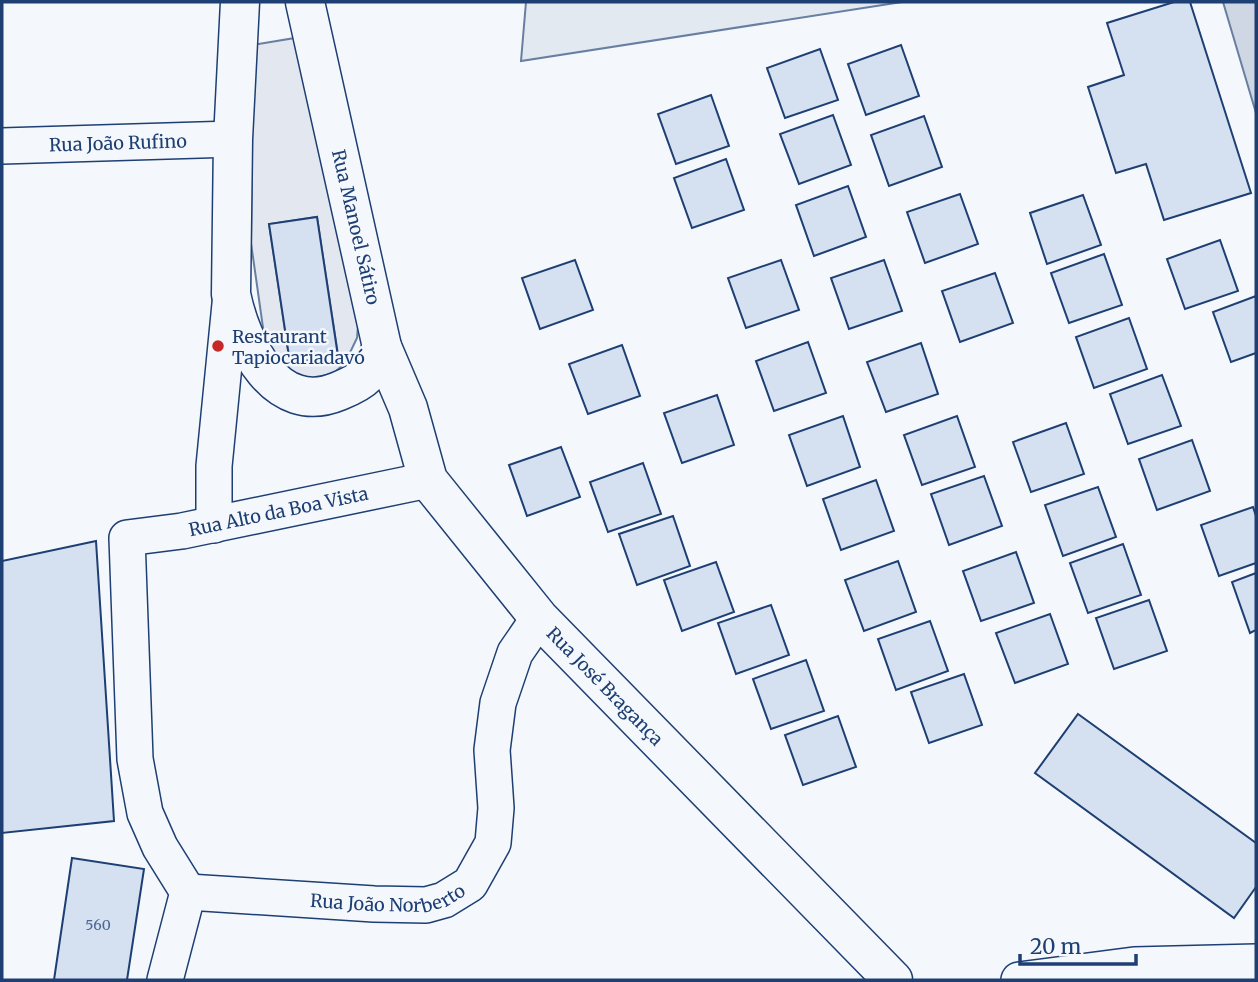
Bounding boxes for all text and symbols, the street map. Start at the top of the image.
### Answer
street label: Rua João Rufino [49,129,187,156]
street label: Rua Manoel Sátiro [327,147,385,307]
place label: Restaurant Tapiocariadavó [232,325,365,369]
marker: Restaurant Tapiocariadavó [210,338,226,354]
street label: Rua Alto da Boa Vista [186,481,371,541]
street label: Rua José Bragança [542,621,669,750]
street label: Rua João Norberto [310,878,469,918]
house number: 560 [85,916,111,934]
scale bar [1020,922,1136,966]
text: 20 m [1030,933,1082,960]

